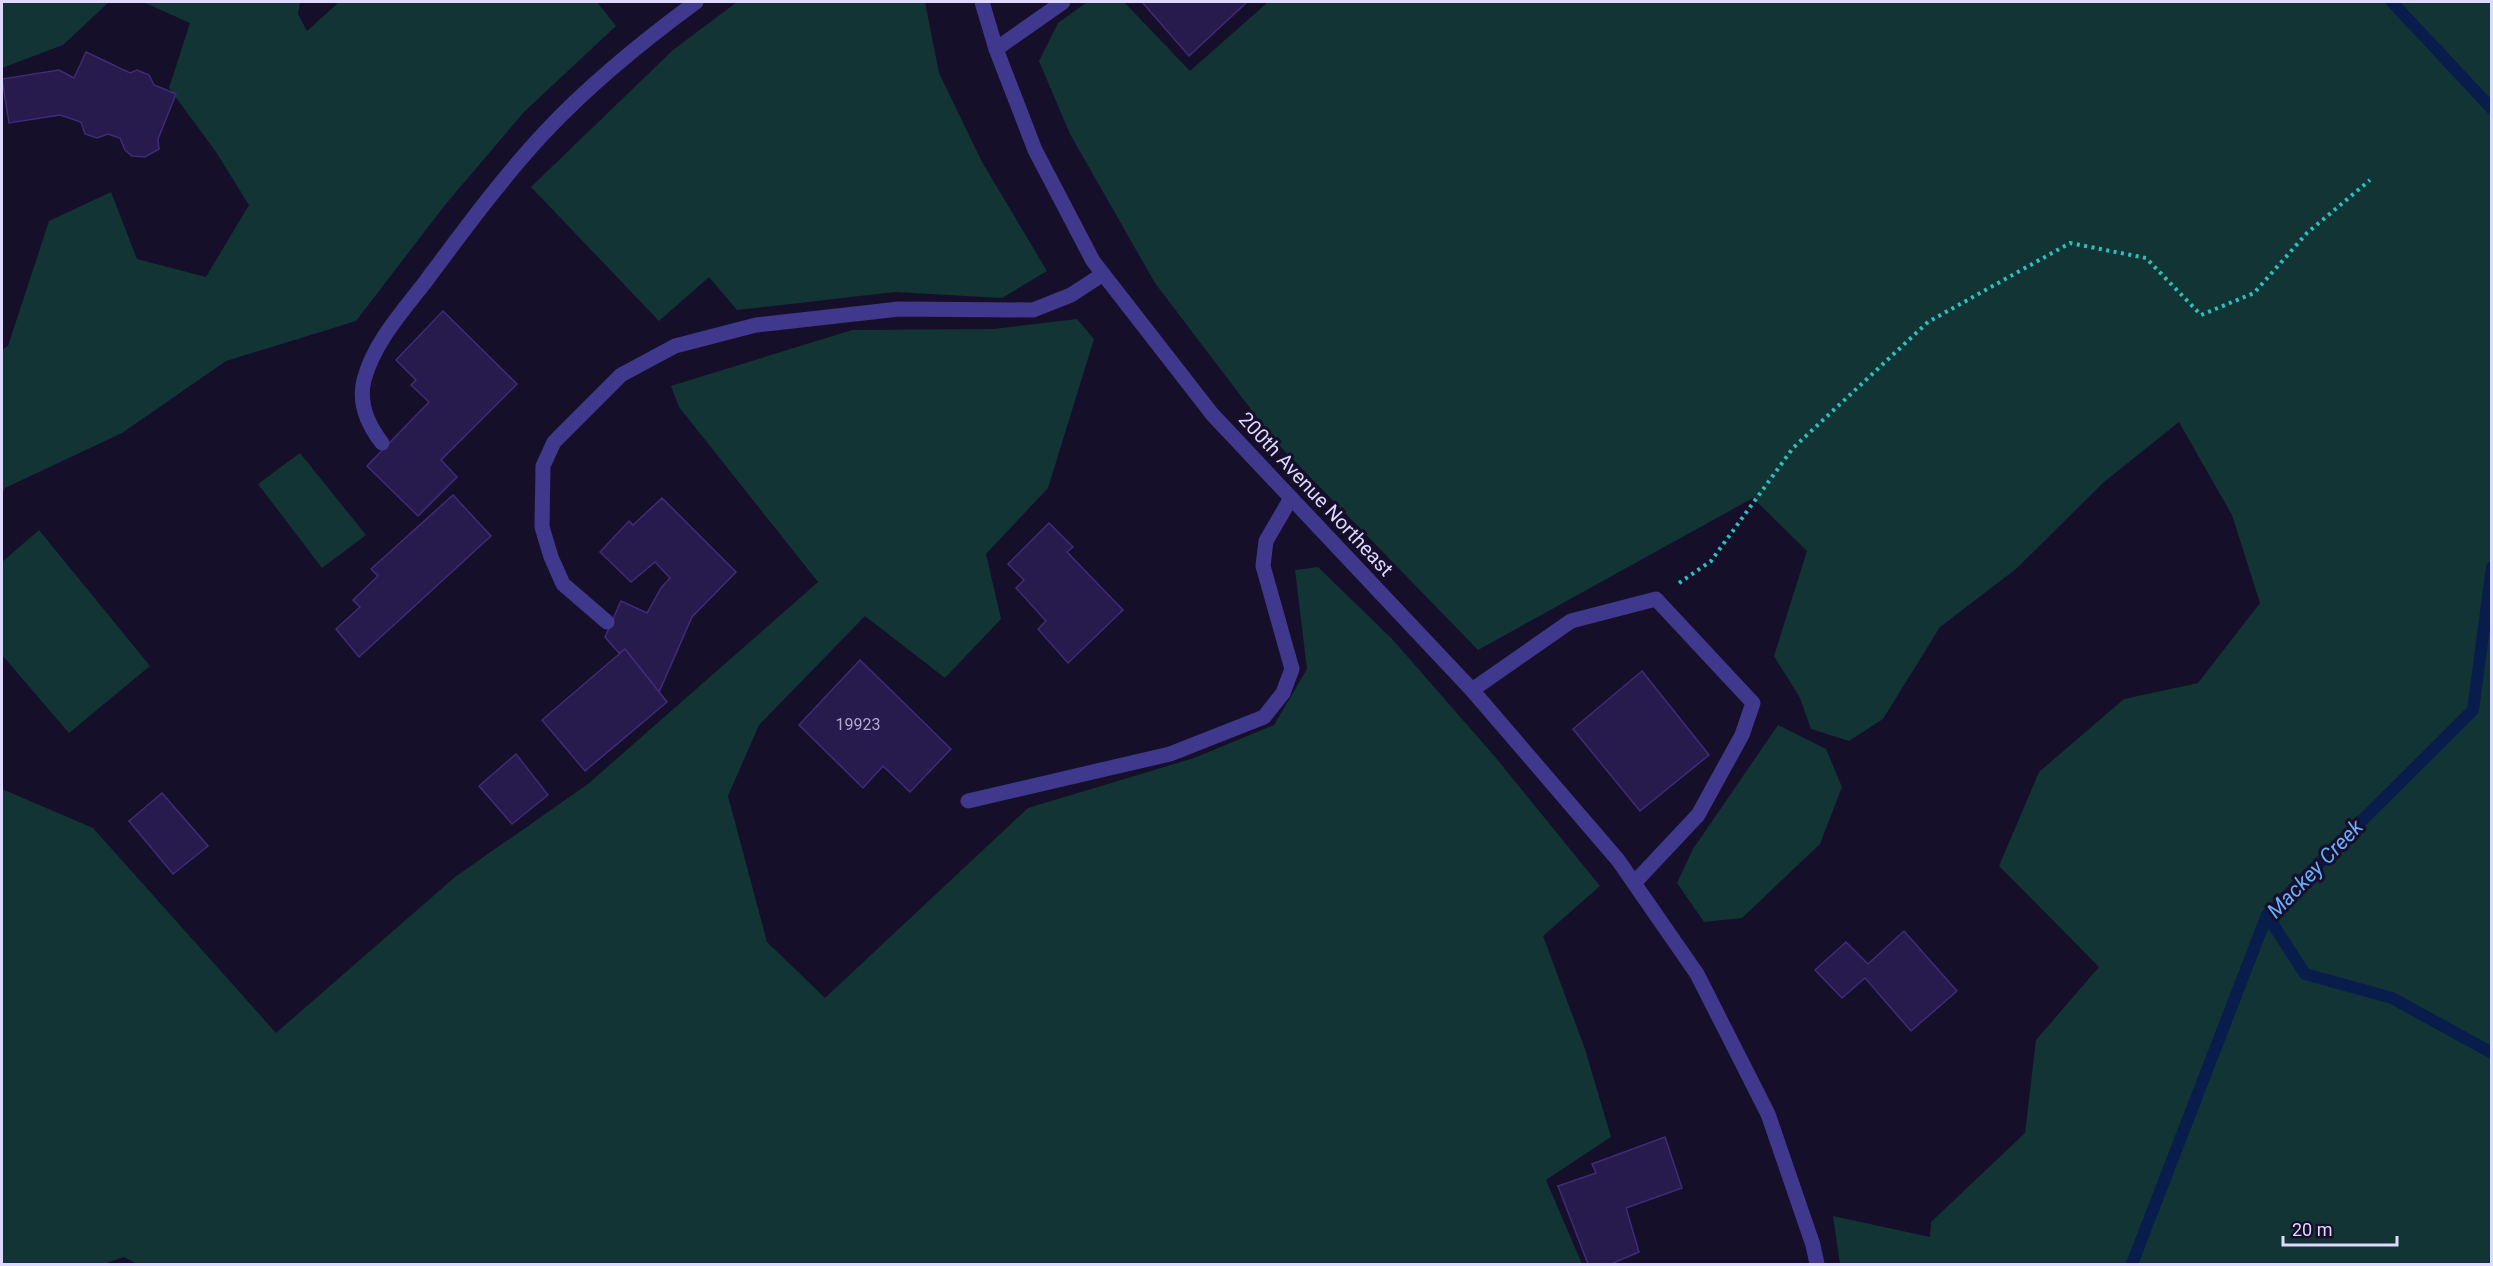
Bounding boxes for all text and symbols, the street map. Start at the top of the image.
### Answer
street label: 200th Avenue Northeast [1234,407,1398,581]
house number: 19923 [836,715,880,734]
water label: Mackey Creek [2262,815,2368,923]
scale bar [2283,1209,2397,1247]
text: 20 m [2292,1219,2332,1240]

